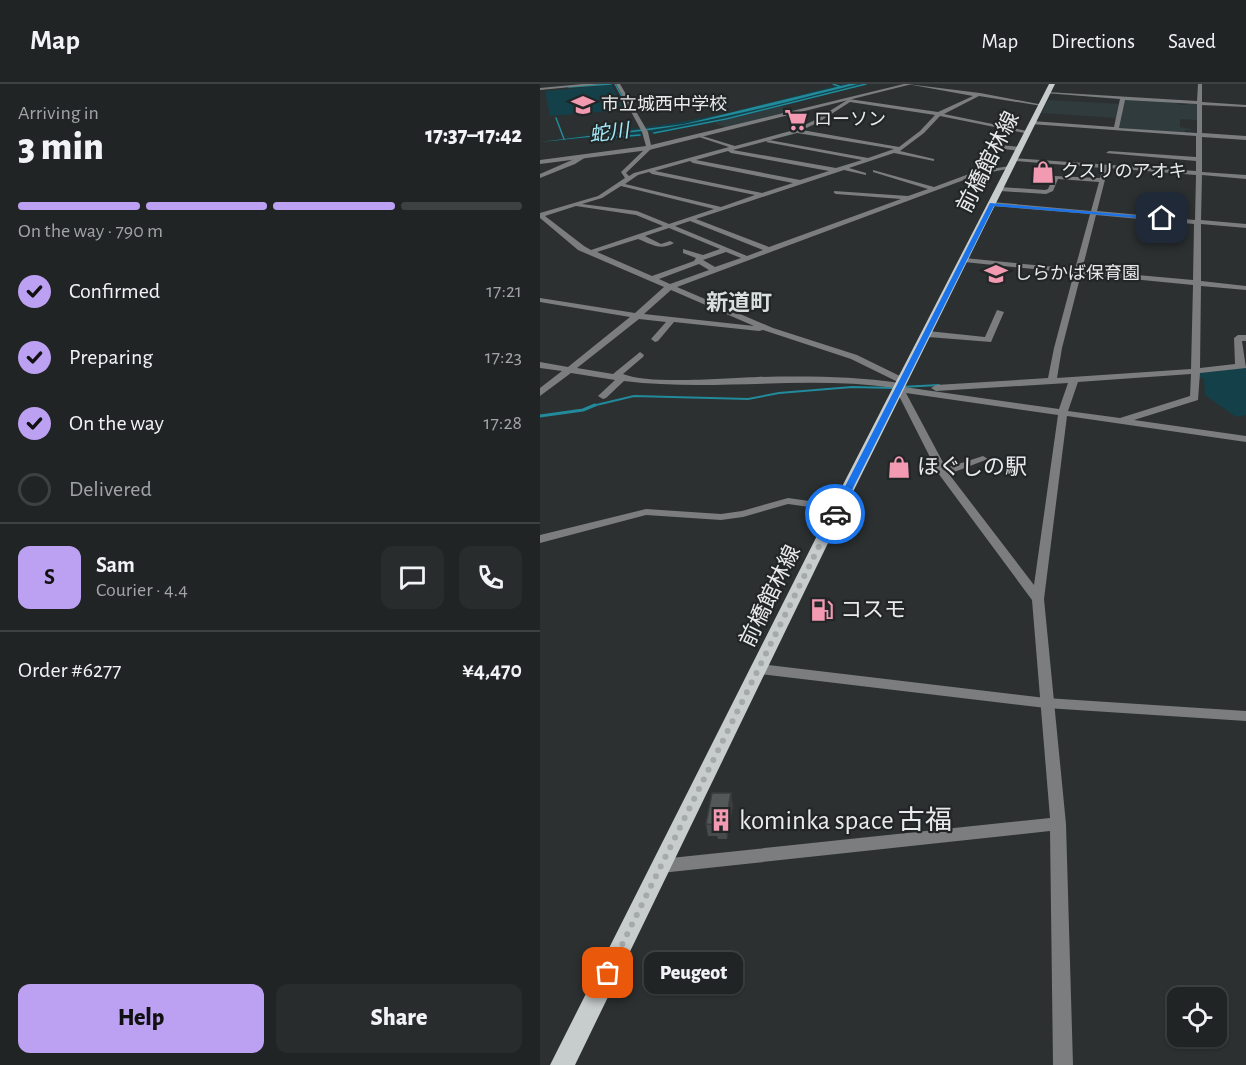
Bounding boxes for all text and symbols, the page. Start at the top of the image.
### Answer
text: Map [30,27,80,55]
text: Map [982,31,1018,52]
text: Directions [1051,31,1135,52]
text: Saved [1168,31,1216,52]
school or university icon: 市立城西中学校 [570,92,596,118]
place label: 市立城西中学校 [601,94,727,114]
text: Arriving in [18,103,99,123]
supermarket icon: ローソン [783,107,809,133]
street label: 前橋館林線 [952,108,1023,216]
place label: ローソン [814,111,886,129]
water label: 蛇川 [588,119,632,145]
text: 17:37–17:42 [425,124,522,146]
text: 3 min [18,128,104,167]
shop icon: クスリのアオキ [1030,159,1056,185]
place label: クスリのアオキ [1061,162,1186,181]
pin [1136,192,1187,243]
icon: home [1145,201,1178,234]
text: On the way · 790 m [18,221,163,241]
school or university icon: しらかば保育園 [983,261,1009,287]
place label: しらかば保育園 [1014,264,1140,283]
icon: check [18,275,51,308]
text: Confirmed [69,280,160,302]
text: 17:21 [486,281,522,301]
district label: 新道町 [706,291,772,314]
icon: check [18,341,51,374]
text: Preparing [69,346,153,368]
text: 17:23 [485,347,522,367]
icon: check [18,407,51,440]
text: On the way [69,412,164,434]
text: 17:28 [484,413,522,433]
shop icon: ほぐしの駅 [886,454,912,480]
place label: ほぐしの駅 [917,456,1027,478]
text: Delivered [69,478,152,500]
courier [805,484,865,544]
icon: car [819,498,852,531]
street label: 前橋館林線 [735,541,804,650]
button: chat [381,546,444,609]
button: phone [459,546,522,609]
text: Sam [96,554,135,576]
text: S [44,566,55,588]
text: Courier · 4.4 [96,580,188,600]
fuel station icon: コスモ [809,597,835,623]
place label: コスモ [840,599,906,621]
text: Order #6277 [18,659,121,681]
text: ¥4,470 [462,659,522,681]
place label: kominka space 古福 [739,806,952,834]
building icon: kominka space 古福 [708,807,734,833]
pin [582,947,633,998]
callout: Peugeot [644,952,743,994]
icon: bag [591,956,624,989]
text: Peugeot [660,963,727,983]
button: Help [18,984,264,1053]
button: Share [276,984,522,1053]
map controls [1167,987,1227,1047]
button: locate [1167,987,1227,1047]

